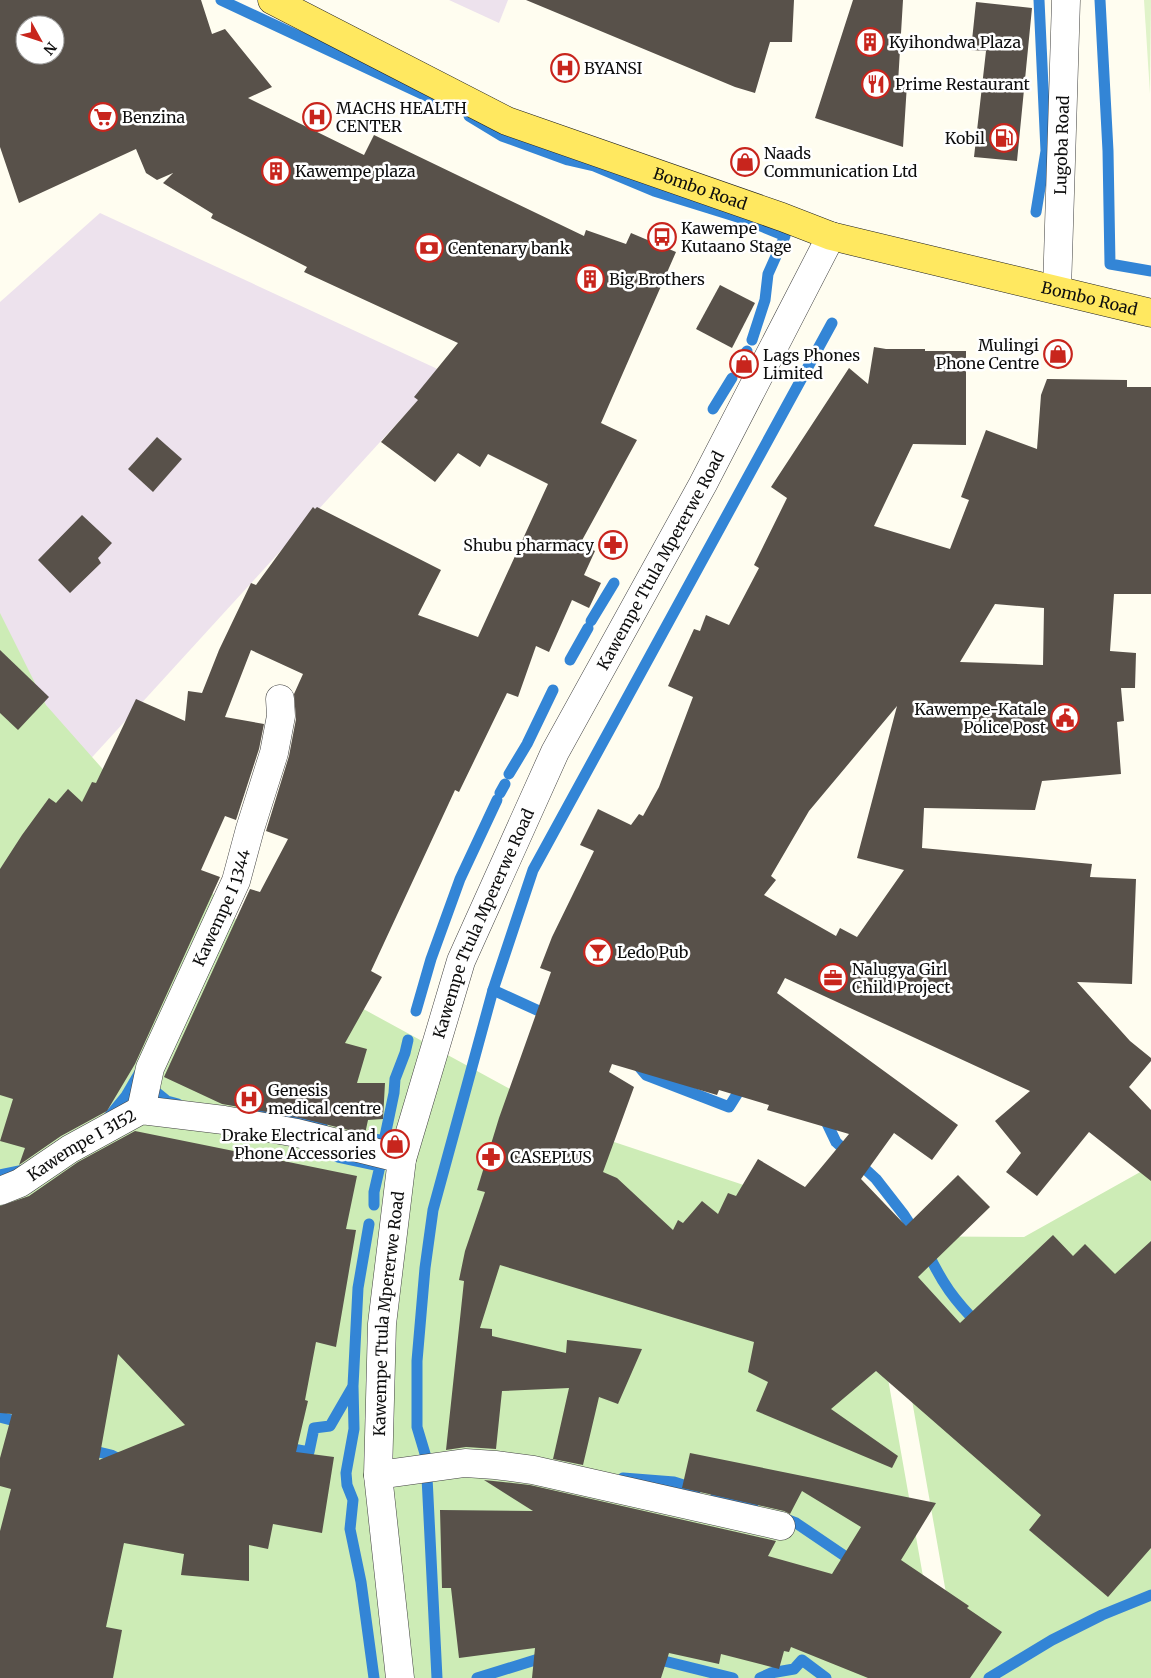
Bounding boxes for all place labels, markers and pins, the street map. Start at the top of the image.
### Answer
building icon: Kyihondwa Plaza [855,27,885,57]
place label: Kyihondwa Plaza [889,32,1021,52]
hospital icon: BYANSI [550,53,580,83]
place label: BYANSI [584,58,643,78]
restaurant icon: Prime Restaurant [861,69,891,99]
place label: Prime Restaurant [895,74,1031,94]
place label: MACHS HEALTH CENTER [336,98,467,136]
supermarket icon: Benzina [88,102,118,132]
hospital icon: MACHS HEALTH CENTER [302,102,332,132]
place label: Benzina [122,107,186,127]
fuel station icon: Kobil [989,123,1019,153]
place label: Kobil [945,128,985,148]
place label: Naads Communication Ltd [764,143,918,181]
shop icon: Naads Communication Ltd [730,147,760,177]
building icon: Kawempe plaza [261,156,291,186]
place label: Kawempe plaza [295,161,416,181]
place label: Kawempe Kutaano Stage [681,218,791,256]
bus stop icon: Kawempe Kutaano Stage [647,222,677,252]
bank icon: Centenary bank [414,233,444,263]
place label: Centenary bank [448,238,571,258]
building icon: Big Brothers [575,264,605,294]
place label: Big Brothers [609,269,705,289]
place label: Mulingi Phone Centre [936,335,1039,373]
shop icon: Mulingi Phone Centre [1043,339,1073,369]
place label: Lags Phones Limited [763,345,860,383]
shop icon: Lags Phones Limited [729,349,759,379]
pharmacy icon: Shubu pharmacy [598,530,628,560]
place label: Shubu pharmacy [463,535,595,555]
place label: Kawempe-Katale Police Post [914,699,1047,737]
public building icon: Kawempe-Katale Police Post [1050,703,1080,733]
bar icon: Ledo Pub [583,937,613,967]
place label: Ledo Pub [617,942,689,962]
place label: Nalugya Girl Child Project [852,959,951,997]
office icon: Nalugya Girl Child Project [818,963,848,993]
place label: Genesis medical centre [268,1080,381,1118]
hospital icon: Genesis medical centre [234,1084,264,1114]
place label: Drake Electrical and Phone Accessories [222,1125,376,1163]
shop icon: Drake Electrical and Phone Accessories [380,1129,410,1159]
pharmacy icon: CASEPLUS [476,1142,506,1172]
place label: CASEPLUS [510,1147,592,1167]

